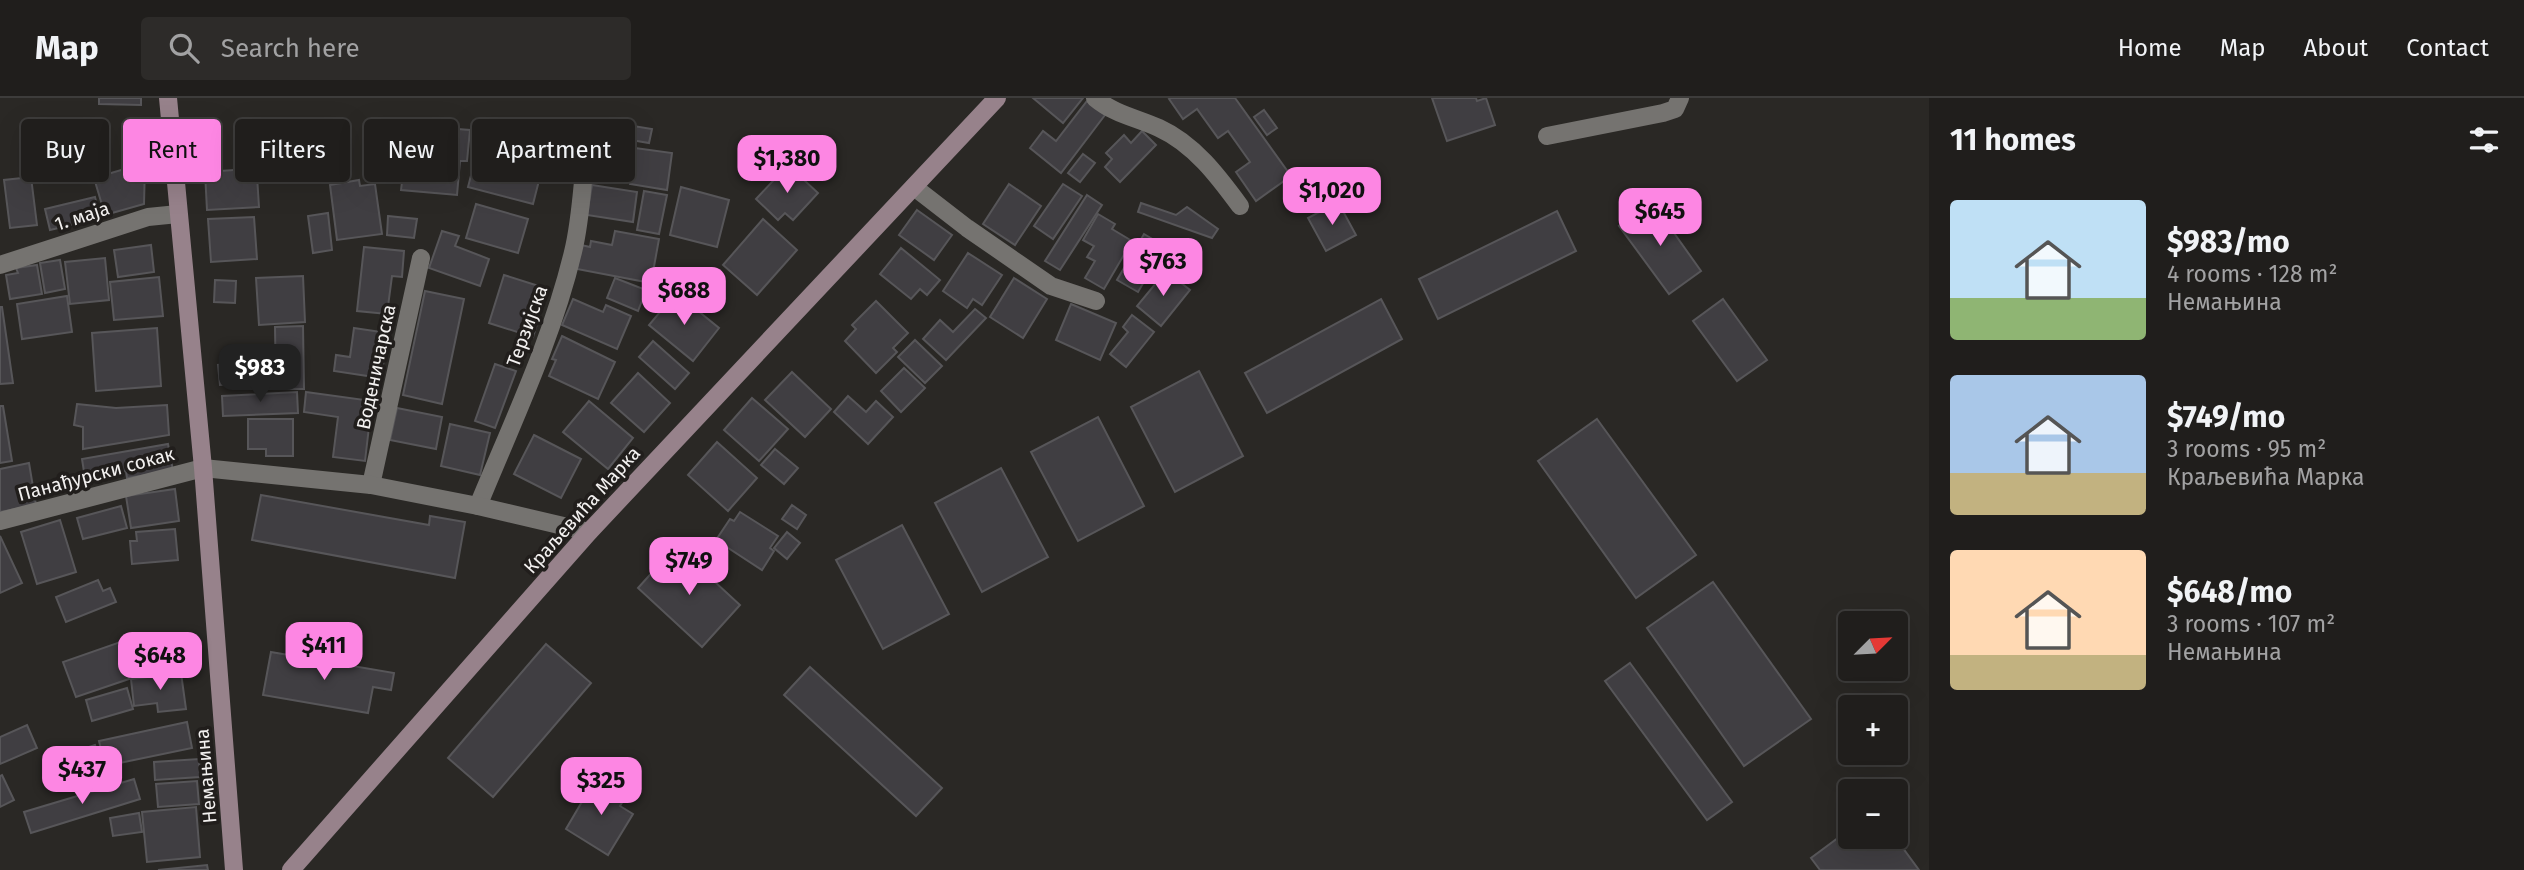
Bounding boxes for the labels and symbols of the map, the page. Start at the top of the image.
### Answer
pin: $1,380 [730,136,844,195]
pin: $1,020 [1275,167,1389,227]
pin: $645 [1619,188,1701,248]
street label: 1. маја [52,196,112,236]
pin: $763 [1122,238,1204,298]
pin: $688 [643,268,725,327]
street label: Терзијска [502,282,552,370]
street label: Воденичарска [352,302,400,432]
pin: $983 [219,344,301,404]
street label: Панађурски сокак [15,442,177,506]
street label: Краљевића Марка [519,442,645,578]
pin: $749 [648,538,730,597]
north arrow [1838,611,1908,681]
pin: $411 [283,622,365,682]
pin: $648 [119,632,201,692]
street label: Немањина [190,728,222,824]
pin: $437 [41,746,123,806]
pin: $325 [560,758,642,817]

